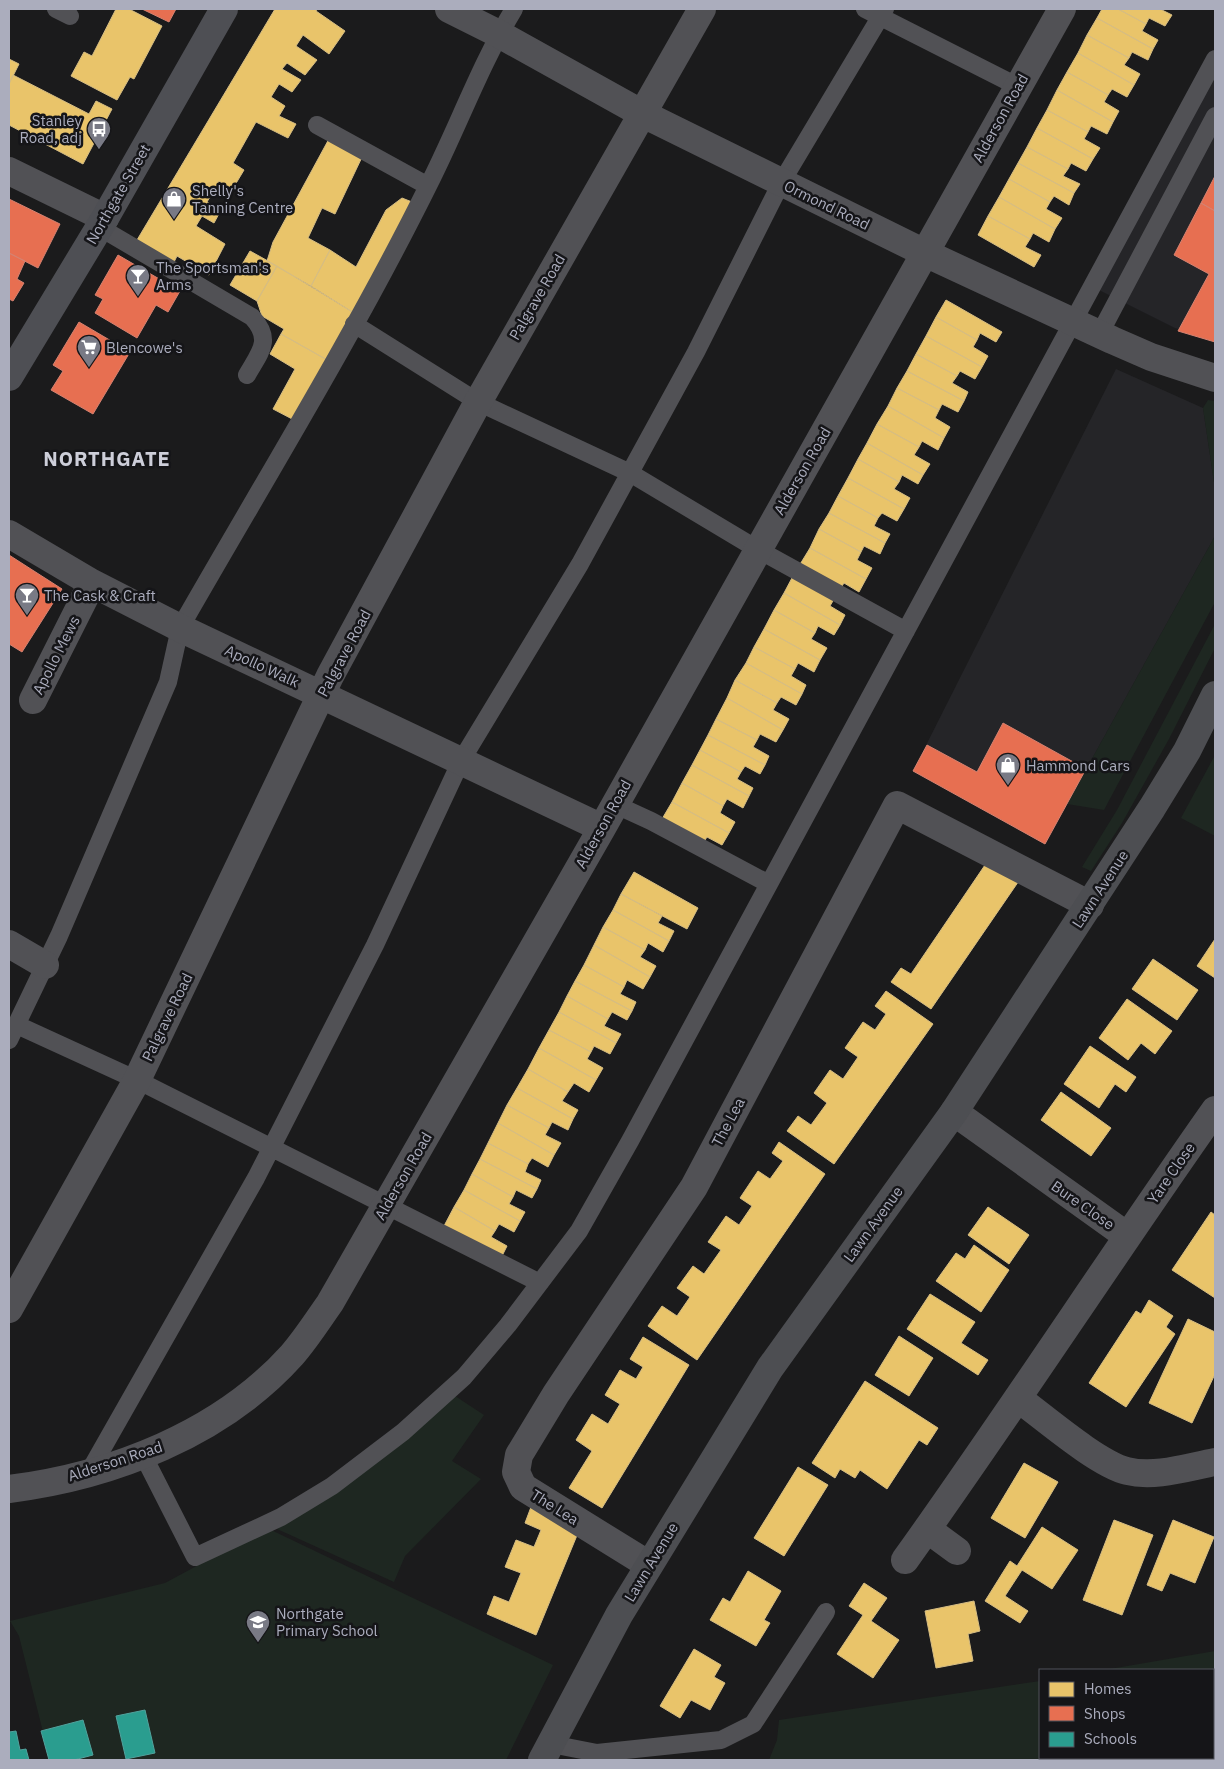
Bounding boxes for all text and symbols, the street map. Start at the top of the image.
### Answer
street label: Alderson Road [968,70,1032,166]
place label: Stanley Road, adj [19,111,83,147]
bus stop icon: Stanley Road, adj [86,116,112,150]
street label: Northgate Street [82,141,154,247]
street label: Ormond Road [781,176,873,234]
place label: Shelly's Tanning Centre [192,181,293,217]
shop icon: Shelly's Tanning Centre [161,186,187,220]
street label: Palgrave Road [505,251,569,343]
place label: The Sportsman's Arms [156,258,269,294]
bar icon: The Sportsman's Arms [125,263,151,297]
supermarket icon: Blencowe's [76,334,102,368]
place label: Blencowe's [106,338,183,357]
street label: Alderson Road [769,424,835,518]
district label: NORTHGATE [43,445,171,472]
bar icon: The Cask & Craft [14,582,40,616]
place label: The Cask & Craft [44,586,156,605]
street label: Palgrave Road [313,606,375,700]
street label: Apollo Mews [28,612,84,698]
street label: Apollo Walk [222,640,302,692]
shop icon: Hammond Cars [995,752,1021,786]
place label: Hammond Cars [1026,756,1130,775]
street label: Alderson Road [571,776,635,872]
street label: Lawn Avenue [1068,846,1132,932]
street label: Palgrave Road [137,970,197,1064]
street label: The Lea [707,1094,749,1150]
street label: Alderson Road [370,1129,436,1223]
street label: Yare Close [1143,1139,1199,1207]
street label: Bure Close [1048,1176,1118,1234]
street label: Lawn Avenue [839,1182,907,1266]
street label: Alderson Road [65,1437,165,1485]
street label: The Lea [528,1485,582,1529]
street label: Lawn Avenue [620,1519,682,1605]
place label: Northgate Primary School [276,1604,378,1640]
school or university icon: Northgate Primary School [245,1609,271,1643]
legend [1039,1669,1214,1759]
text: Homes [1084,1679,1132,1698]
text: Shops [1084,1704,1126,1723]
text: Schools [1084,1729,1137,1748]

